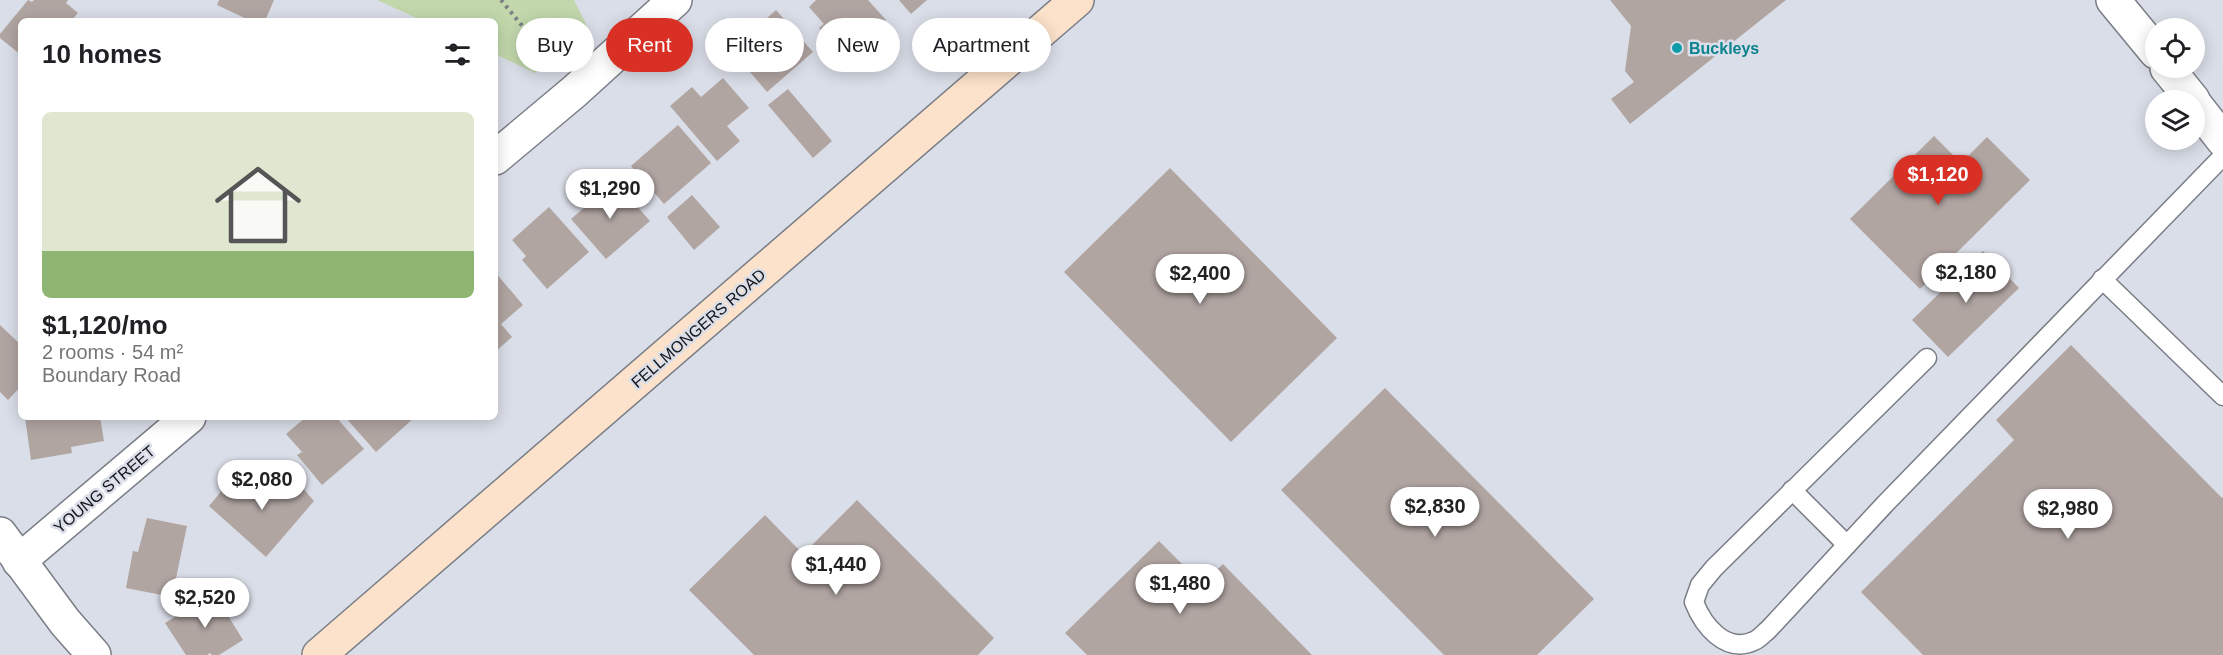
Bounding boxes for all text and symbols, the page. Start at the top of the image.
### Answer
chip: Buy [516,18,594,72]
chip: Rent [606,18,693,72]
chip: Filters [705,18,804,72]
chip: New [816,18,900,72]
chip: Apartment [912,18,1051,72]
map controls [2145,18,2205,150]
button: locate [2145,18,2205,78]
icon: filters [441,38,474,71]
text: 10 homes [42,39,162,69]
place label: Buckleys [1689,40,1759,57]
marker: Buckleys [1670,41,1684,55]
button: layers [2145,90,2205,150]
icon: home [204,151,312,259]
pin: $1,120 [1889,155,1987,206]
text: $1,120 [1907,163,1969,185]
pin: $1,290 [561,169,659,220]
text: $1,290 [579,177,641,199]
pin: $2,180 [1917,253,2015,304]
pin: $2,400 [1151,254,1249,305]
text: $2,180 [1935,261,1997,283]
text: $2,400 [1169,262,1231,284]
street label: FELLMONGERS ROAD [628,266,769,391]
text: $1,120/mo [42,310,168,340]
text: 2 rooms · 54 m² [42,341,183,363]
text: Boundary Road [42,364,181,386]
street label: YOUNG STREET [51,442,158,536]
pin: $2,080 [213,460,311,511]
text: $2,080 [231,468,293,490]
pin: $2,830 [1386,487,1484,538]
pin: $2,980 [2019,489,2117,540]
text: $2,830 [1404,495,1466,517]
text: $2,980 [2037,497,2099,519]
pin: $1,440 [787,545,885,596]
text: $1,440 [805,553,867,575]
pin: $1,480 [1131,564,1229,615]
text: $1,480 [1149,572,1211,594]
pin: $2,520 [156,578,254,629]
text: $2,520 [174,586,236,608]

